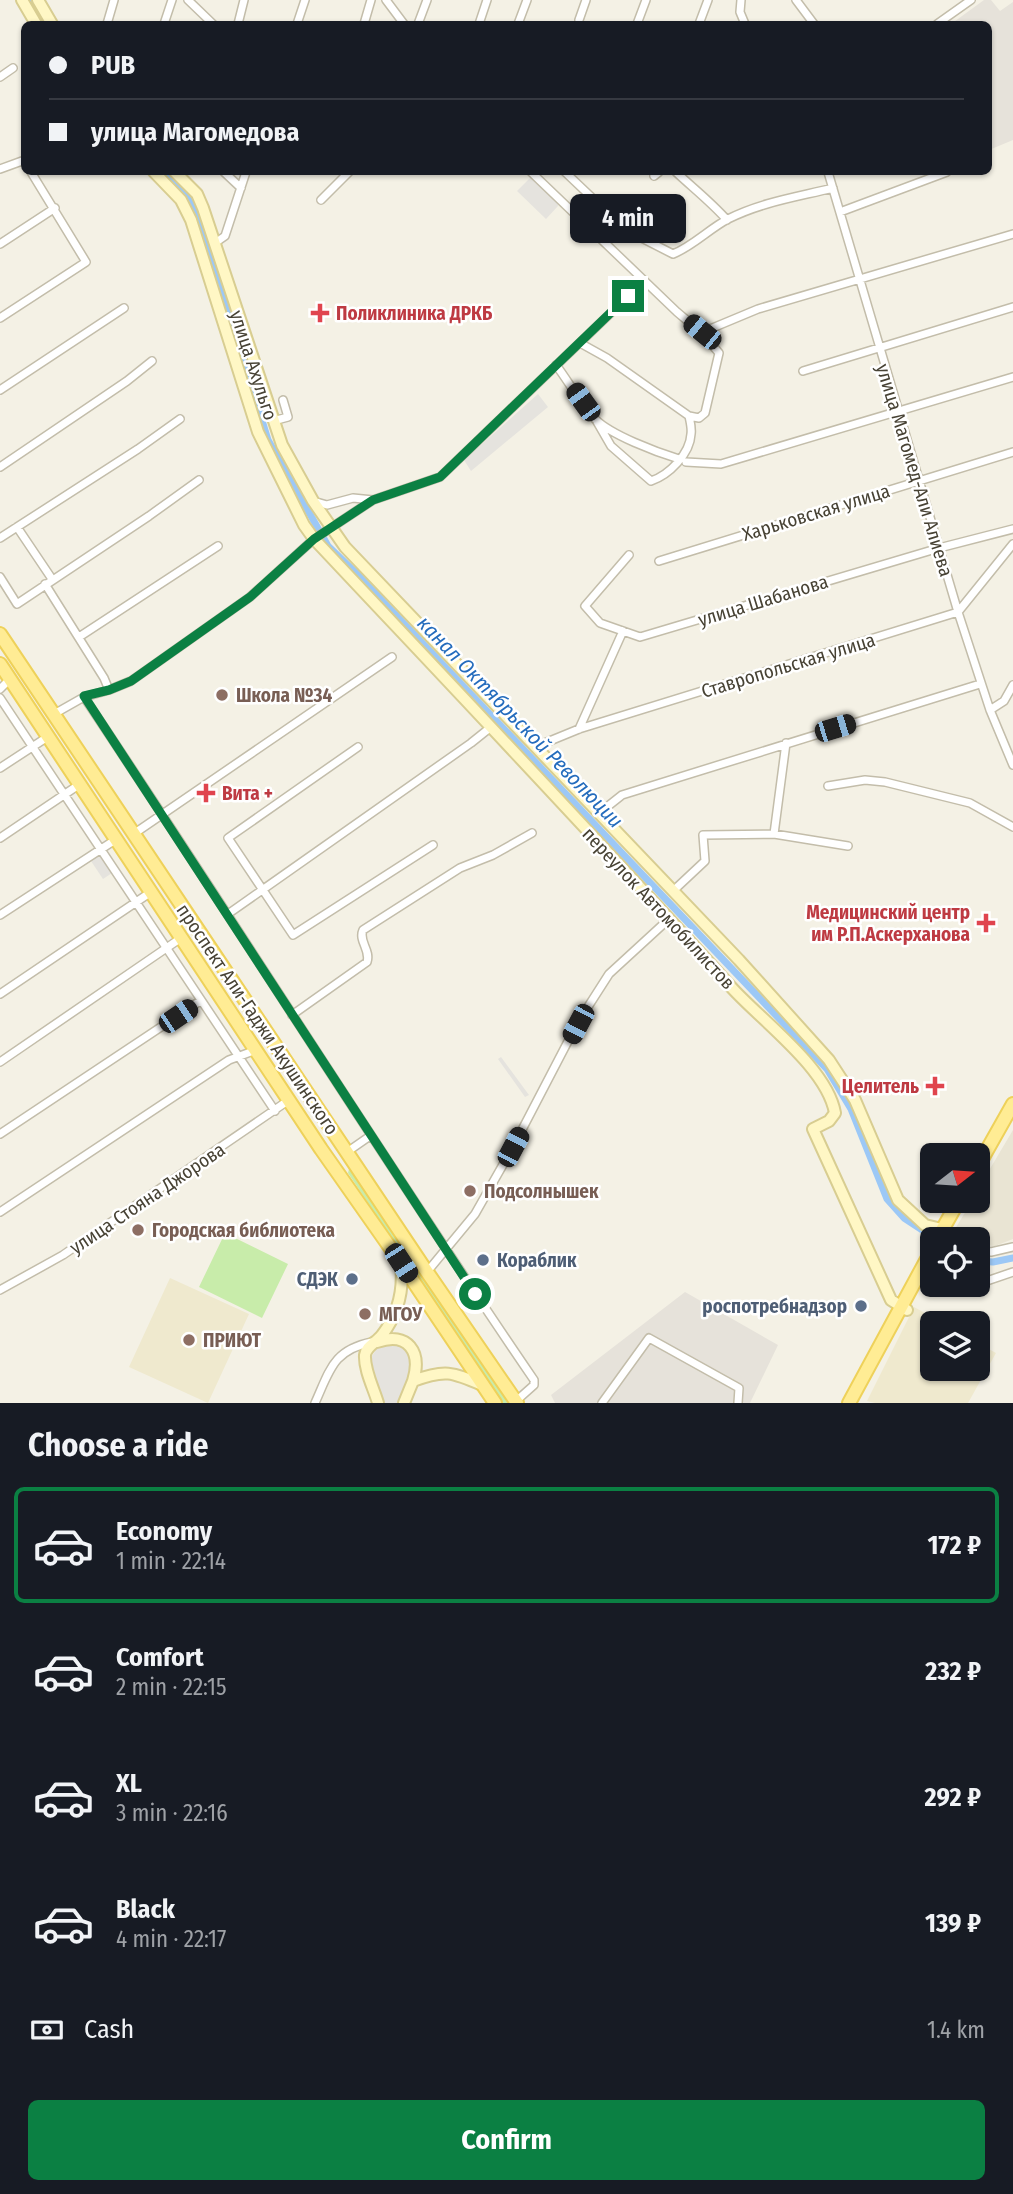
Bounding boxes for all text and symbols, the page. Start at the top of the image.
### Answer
text: PUB [91,50,135,81]
text: улица Магомедова [91,117,299,148]
callout: 4 min [570,194,686,244]
text: 4 min [602,204,654,232]
route end [612,280,644,312]
place label: Поликлиника ДРКБ [336,302,493,325]
marker: Поликлиника ДРКБ [310,303,330,323]
street label: улица Ахульго [225,307,282,423]
car [680,311,725,353]
street label: улица Магомед-Али Алиева [871,361,958,579]
car [563,379,604,425]
street label: Харьковская улица [740,479,893,546]
street label: улица Шабанова [695,570,831,631]
water label: канал Октябрьской Революции [412,610,628,834]
street label: Ставропольская улица [698,628,878,703]
place label: Школа №34 [236,684,332,707]
marker: Школа №34 [214,687,230,703]
car [812,712,859,744]
place label: Вита + [222,782,273,805]
marker: Вита + [196,783,216,803]
street label: переулок Автомобилистов [578,823,740,994]
street label: проспект Али-Гаджи Акушинского [172,900,344,1139]
place label: Медицинский центр им Р.П.Аскерханова [806,901,970,946]
marker: Медицинский центр им Р.П.Аскерханова [976,913,996,933]
car [155,996,202,1036]
car [559,1001,598,1047]
place label: Целитель [842,1075,919,1098]
marker: Целитель [925,1076,945,1096]
car [494,1124,533,1170]
street label: улица Стояна Джорова [65,1138,229,1259]
north arrow [920,1143,990,1213]
map controls [920,1143,990,1381]
place label: Подсолнышек [484,1180,599,1203]
marker: Подсолнышек [462,1183,478,1199]
place label: Городская библиотека [152,1219,335,1242]
marker: Городская библиотека [130,1222,146,1238]
button: locate [920,1227,990,1297]
car [381,1240,422,1286]
place label: Кораблик [497,1249,577,1272]
marker: Кораблик [475,1252,491,1268]
place label: СДЭК [297,1268,338,1291]
marker: СДЭК [344,1271,360,1287]
route start [459,1278,491,1310]
place label: роспотребнадзор [702,1295,847,1318]
marker: роспотребнадзор [853,1298,869,1314]
place label: МГОУ [379,1303,423,1326]
marker: МГОУ [357,1306,373,1322]
button: layers [920,1311,990,1381]
place label: ПРИЮТ [203,1329,262,1352]
marker: ПРИЮТ [181,1332,197,1348]
text: Choose a ride [28,1426,209,1464]
icon: car [32,1514,95,1577]
text: Economy [116,1516,212,1547]
text: 172 ₽ [927,1530,981,1561]
text: 1 min · 22:14 [116,1547,226,1575]
icon: car [32,1640,95,1703]
text: Comfort [116,1642,204,1673]
text: 232 ₽ [925,1656,981,1687]
text: 2 min · 22:15 [116,1673,227,1701]
icon: car [32,1766,95,1829]
text: XL [116,1768,142,1799]
text: 292 ₽ [925,1782,981,1813]
text: 3 min · 22:16 [116,1799,228,1827]
icon: car [32,1892,95,1955]
text: Black [116,1894,175,1925]
text: 139 ₽ [925,1908,981,1939]
text: 4 min · 22:17 [116,1925,226,1953]
icon: cash [28,2011,66,2049]
text: Cash [84,2014,134,2045]
text: 1.4 km [927,2016,985,2044]
button: Confirm [28,2100,985,2180]

